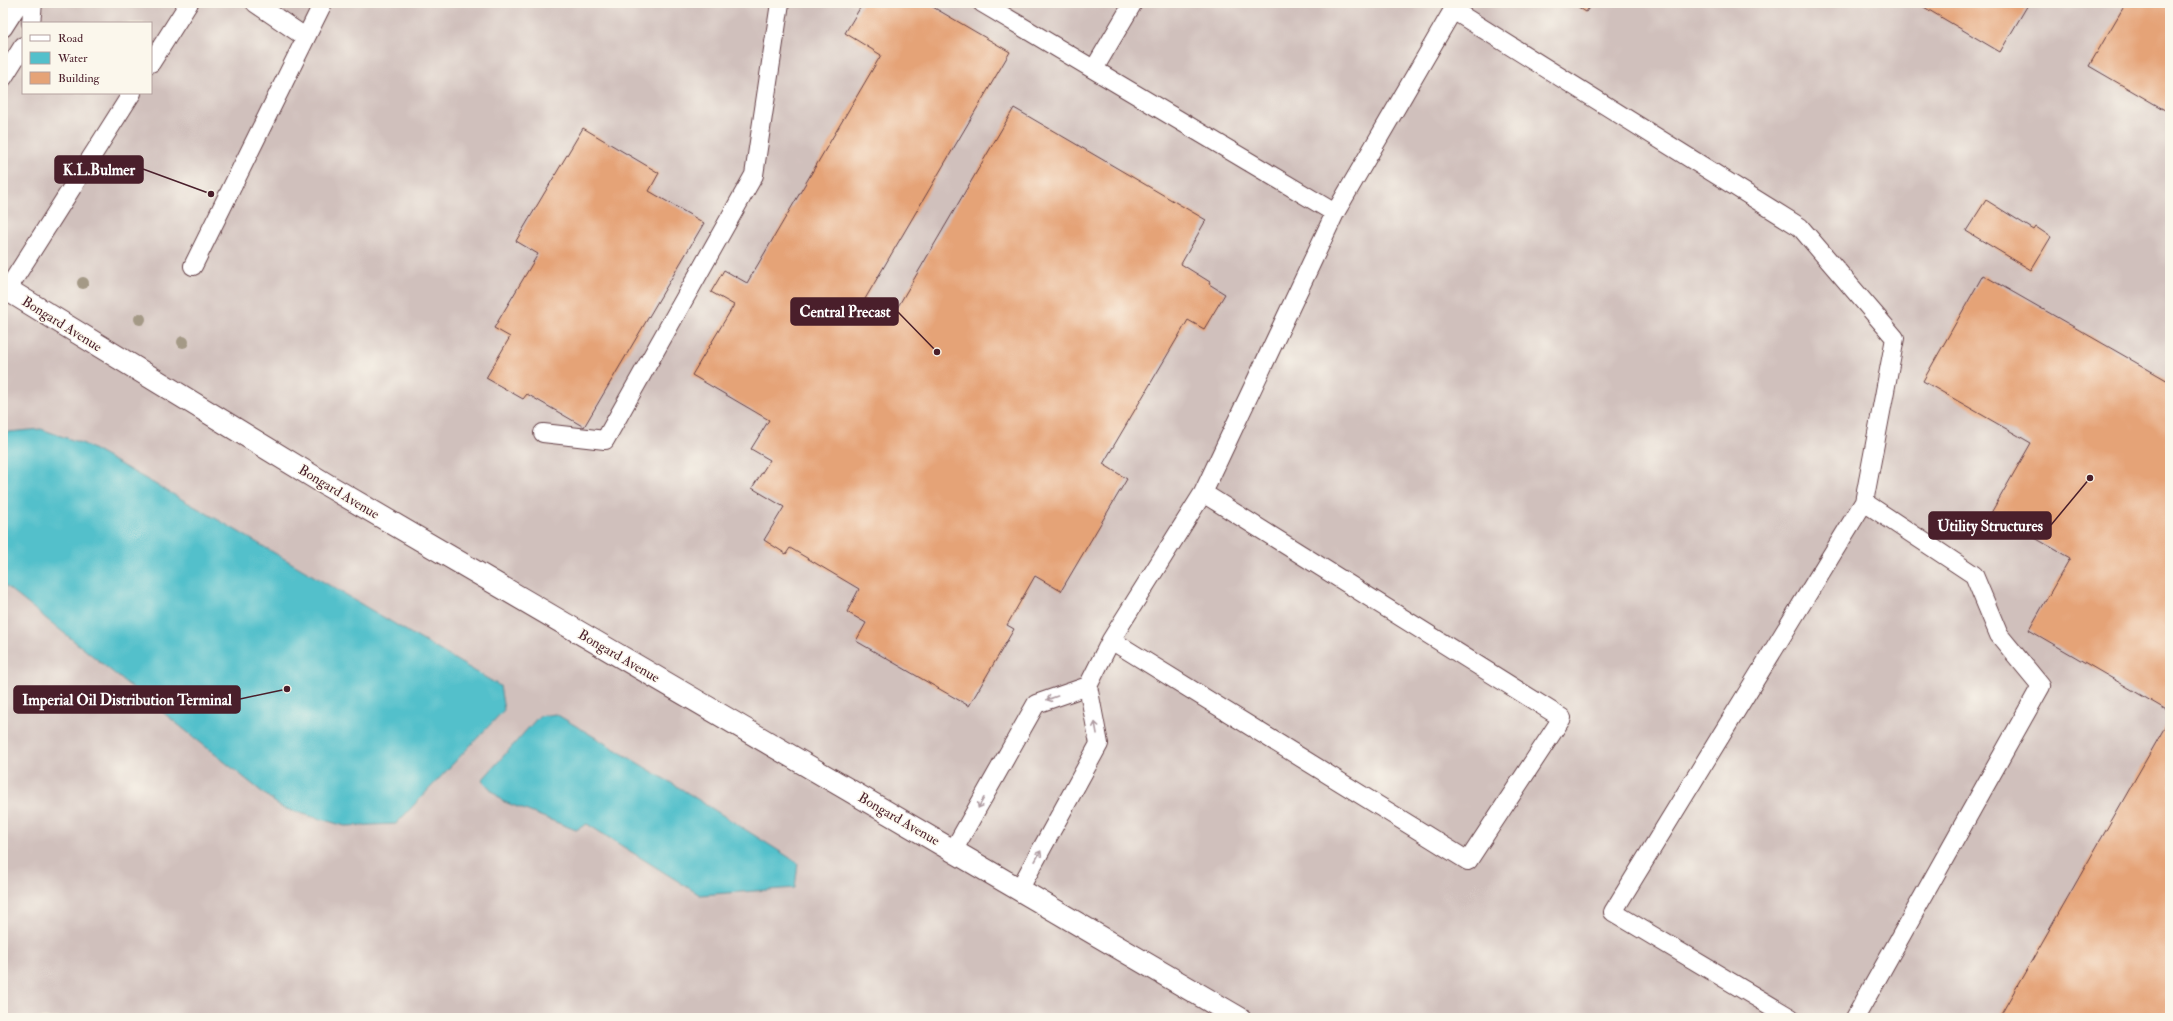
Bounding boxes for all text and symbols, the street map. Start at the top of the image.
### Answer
legend [22,22,152,94]
text: Road [58,31,83,46]
text: Water [57,51,88,66]
text: Building [58,71,101,86]
callout: K.L.Bulmer [55,156,143,183]
text: K.L.Bulmer [63,161,136,180]
street label: Bongard Avenue [19,293,105,355]
callout: Central Precast [791,298,898,325]
text: Central Precast [799,303,891,322]
street label: Bongard Avenue [296,461,383,523]
callout: Utility Structures [1929,512,2051,539]
text: Utility Structures [1937,517,2043,537]
street label: Bongard Avenue [575,626,663,686]
callout: Imperial Oil Distribution Terminal [14,686,240,713]
text: Imperial Oil Distribution Terminal [22,691,232,711]
one-way arrow [1046,695,1058,703]
one-way arrow [1092,722,1100,735]
street label: Bongard Avenue [855,789,943,849]
one-way arrow [976,797,984,809]
one-way arrow [1035,850,1042,862]

